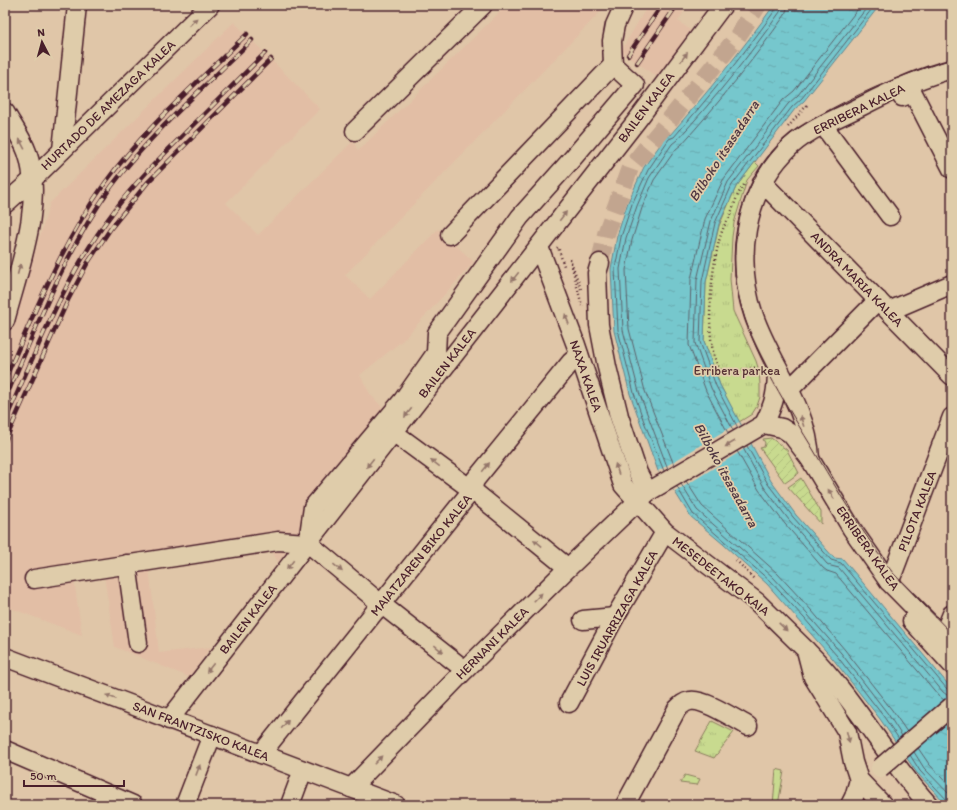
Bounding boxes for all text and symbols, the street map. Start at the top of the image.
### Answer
one-way arrow [188,18,198,27]
north arrow [22,22,62,62]
text: N [37,26,45,39]
street label: HURTADO DE AMEZAGA KALEA [38,36,179,173]
one-way arrow [680,52,688,62]
street label: BAILEN KALEA [615,68,678,145]
street label: ERRIBERA KALEA [811,80,908,138]
water label: Bilboko itsasadarra [685,96,764,205]
one-way arrow [19,138,26,150]
one-way arrow [559,210,567,221]
street label: ANDRA MARIA KALEA [808,228,907,330]
one-way arrow [16,263,22,276]
one-way arrow [510,272,519,283]
one-way arrow [563,313,569,325]
street label: BAILEN KALEA [415,325,479,401]
street label: NAXA KALEA [567,338,606,415]
park label: Erribera parkea [694,363,780,378]
one-way arrow [404,407,413,418]
one-way arrow [799,414,805,426]
water label: Bilboko itsasadarra [690,420,762,531]
one-way arrow [725,440,736,447]
one-way arrow [365,457,374,468]
one-way arrow [430,459,441,467]
one-way arrow [481,462,490,473]
one-way arrow [614,462,620,474]
street label: PILOTA KALEA [895,468,940,554]
one-way arrow [828,488,835,500]
street label: MAIATZAREN BIKO KALEA [367,491,475,619]
street label: ERRIBERA KALEA [833,503,903,594]
street label: MESEDEETAKO KAIA [669,533,773,619]
one-way arrow [532,539,543,547]
street label: LUIS IRUARRIZAGA KALEA [573,547,661,689]
one-way arrow [286,560,294,571]
one-way arrow [332,563,343,572]
street label: BAILEN KALEA [216,581,280,657]
one-way arrow [533,592,543,602]
street label: HERNANI KALEA [453,603,532,682]
one-way arrow [778,622,788,632]
one-way arrow [433,645,444,654]
one-way arrow [206,662,214,673]
one-way arrow [104,694,116,700]
street label: SAN FRANTZISKO KALEA [131,698,272,764]
one-way arrow [281,718,290,729]
one-way arrow [845,730,851,743]
one-way arrow [373,755,383,765]
scale bar [24,762,124,788]
one-way arrow [196,764,202,776]
text: 50 m [30,769,56,783]

